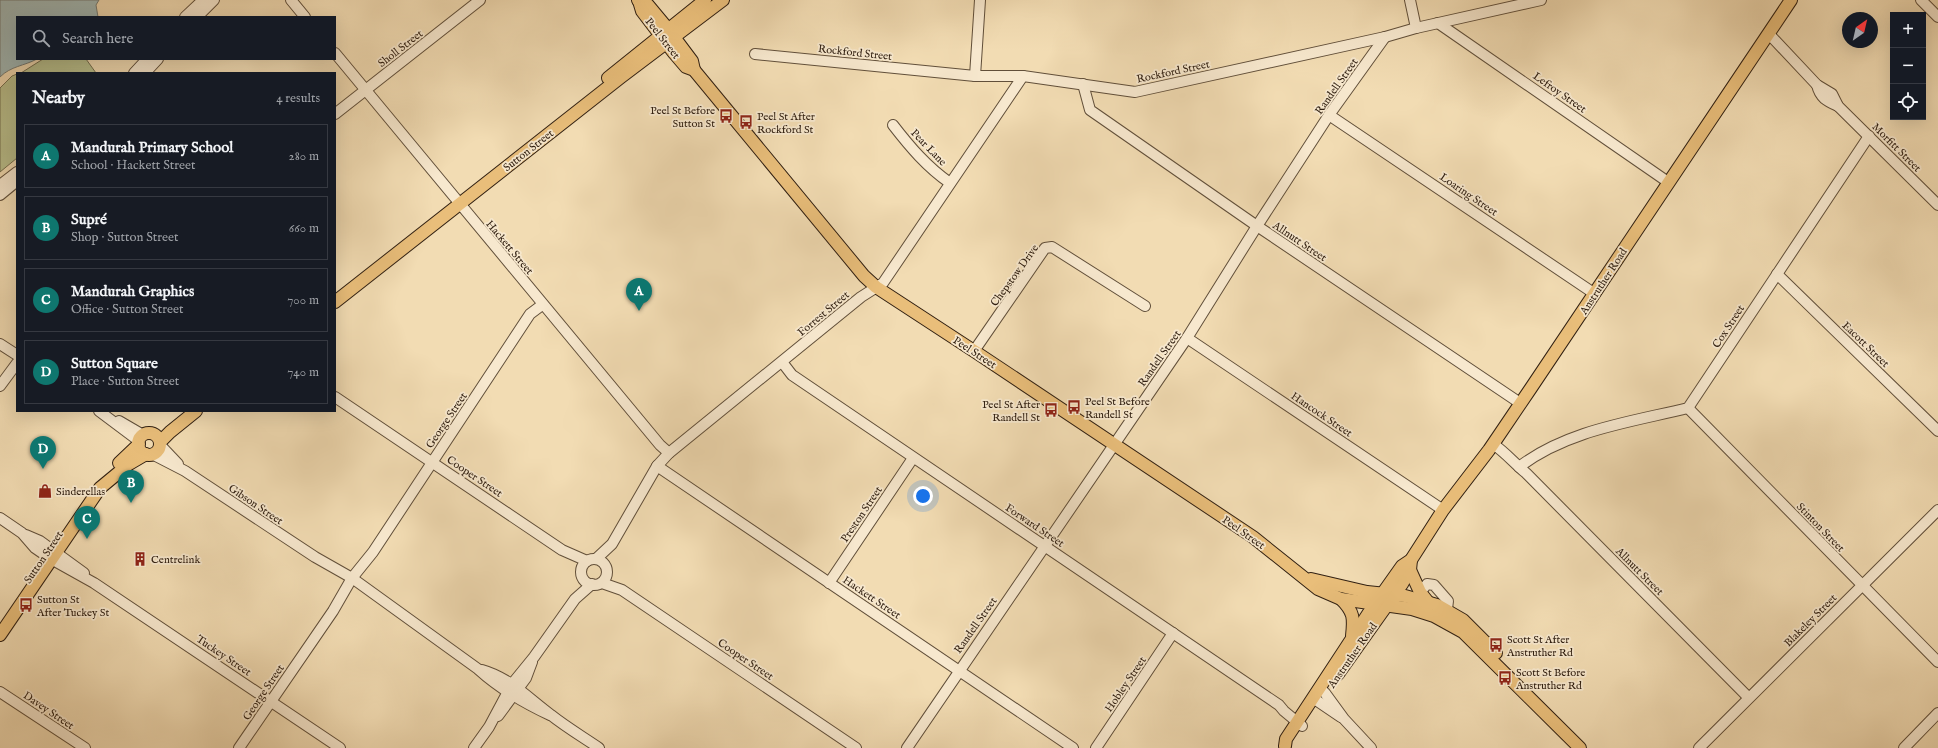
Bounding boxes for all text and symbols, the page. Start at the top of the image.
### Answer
north arrow [1842,12,1878,48]
map controls [1890,12,1926,120]
button: + [1890,12,1926,48]
street label: Peel Street [642,15,683,62]
search box [16,16,336,60]
icon: search [30,27,52,49]
street label: Sholl Street [375,27,426,71]
text: Search here [62,29,133,48]
street label: Rockford Street [817,42,893,64]
button: − [1890,48,1926,84]
street label: Randell Street [1312,56,1361,117]
street label: Rockford Street [1135,57,1211,87]
street label: Lefroy Street [1530,69,1589,116]
button: locate [1890,84,1926,120]
text: Nearby [32,88,85,109]
text: 4 results [276,90,320,107]
place label: Peel St Before Sutton St [650,104,715,131]
bus stop icon: Peel St Before Sutton St [718,108,734,124]
place label: Peel St After Rockford St [757,110,815,137]
bus stop icon: Peel St After Rockford St [738,114,754,130]
street label: Morfitt Street [1869,120,1924,175]
street label: Pear Lane [907,126,949,169]
street label: Sutton Street [501,127,557,175]
text: Mandurah Primary School [71,138,233,157]
text: A [42,148,50,165]
text: 280 m [289,148,319,165]
text: School · Hackett Street [71,157,195,174]
street label: Loaring Street [1437,170,1500,220]
text: Supré [71,210,107,229]
street label: Hackett Street [482,217,536,278]
street label: Allnutt Street [1269,218,1329,265]
text: B [42,220,50,237]
text: 660 m [289,220,319,237]
text: Shop · Sutton Street [71,229,178,246]
street label: Chepstow Drive [988,242,1042,309]
street label: Anstruther Road [1577,245,1631,318]
pin: A [626,278,652,311]
text: Mandurah Graphics [71,282,194,301]
street label: Forrest Street [795,288,853,339]
text: C [41,292,51,309]
text: 700 m [287,292,319,309]
text: Office · Sutton Street [71,301,183,318]
street label: Cox Street [1710,302,1748,351]
street label: Eacott Street [1839,319,1892,371]
street label: Randell Street [1135,328,1184,389]
street label: Peel Street [950,334,999,372]
text: Sutton Square [71,354,158,373]
text: D [41,364,51,381]
text: 740 m [287,364,319,381]
text: Place · Sutton Street [71,373,179,390]
street label: Hancock Street [1288,389,1355,441]
street label: George Street [423,390,471,451]
place label: Peel St Before Randell St [1085,395,1150,422]
place label: Peel St After Randell St [982,398,1040,425]
bus stop icon: Peel St Before Randell St [1066,399,1082,415]
bus stop icon: Peel St After Randell St [1043,402,1059,418]
pin: D [30,436,56,469]
street label: Cooper Street [444,453,505,501]
pin: B [118,470,144,503]
street label: Gibson Street [225,481,286,528]
shop icon: Sinderellas [37,483,53,499]
street label: Preston Street [838,484,886,545]
place label: Sinderellas [56,485,105,499]
your location [913,486,933,506]
street label: Stinton Street [1793,500,1847,556]
street label: Forward Street [1002,501,1067,551]
pin: C [74,506,100,539]
street label: Peel Street [1219,513,1268,553]
street label: Sutton Street [21,528,67,586]
street label: Allnutt Street [1612,544,1666,599]
building icon: Centrelink [132,551,148,567]
place label: Centrelink [151,553,200,567]
street label: Hackett Street [840,573,903,623]
street label: Blakeley Street [1781,591,1840,650]
place label: Sutton St After Tuckey St [36,593,109,620]
street label: Randell Street [951,595,1000,656]
bus stop icon: Sutton St After Tuckey St [18,597,34,613]
street label: Anstruther Road [1325,620,1381,692]
street label: Tuckey Street [193,632,254,680]
place label: Scott St After Anstruther Rd [1506,633,1573,660]
street label: Cooper Street [715,636,776,684]
bus stop icon: Scott St After Anstruther Rd [1488,637,1504,653]
street label: Hobley Street [1102,654,1150,715]
street label: George Street [240,662,288,723]
place label: Scott St Before Anstruther Rd [1515,666,1585,693]
bus stop icon: Scott St Before Anstruther Rd [1497,670,1513,686]
street label: Davey Street [20,689,77,733]

